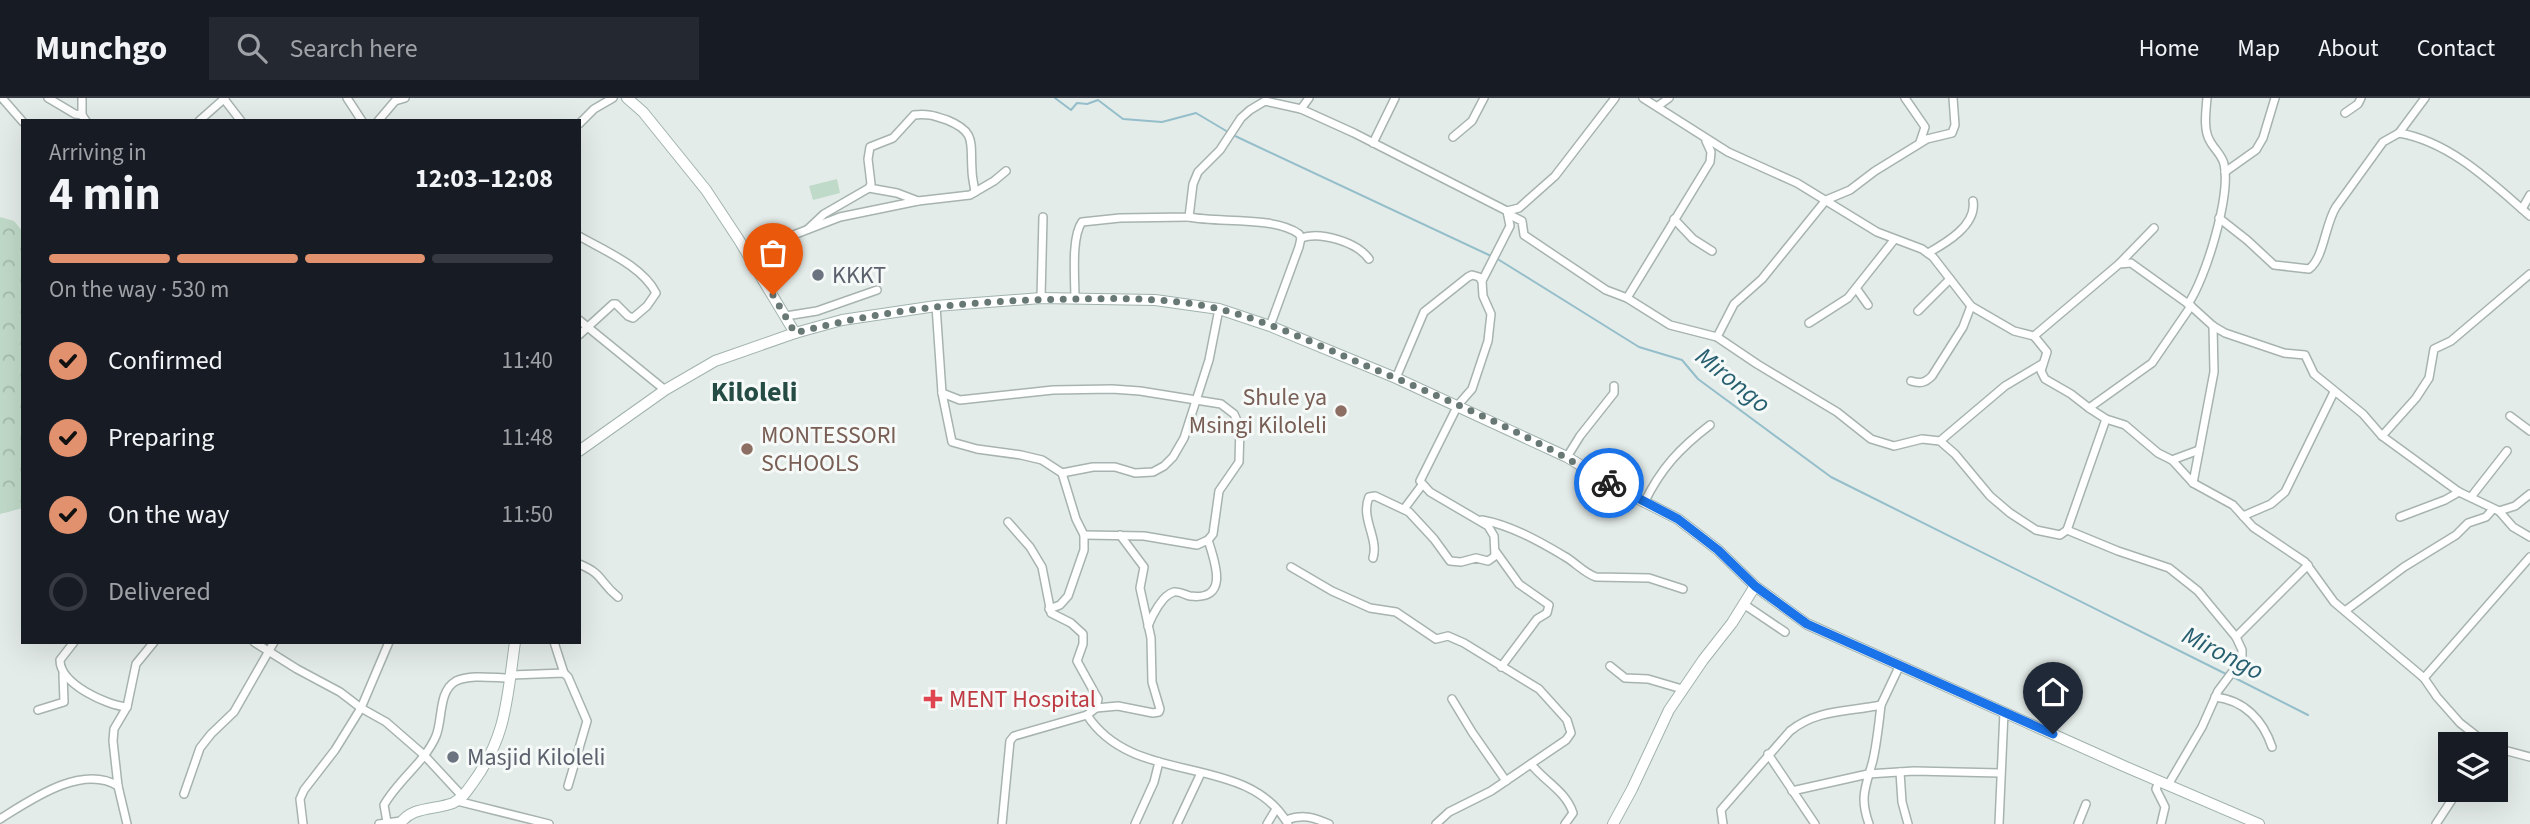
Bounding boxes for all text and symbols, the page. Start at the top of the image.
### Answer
search box [209,17,699,80]
text: Munchgo [35,25,167,72]
icon: search [233,29,271,67]
text: Search here [289,30,418,67]
text: Home [2139,31,2199,66]
text: Map [2237,31,2280,66]
text: About [2318,31,2379,66]
text: Contact [2417,31,2495,66]
text: Arriving in [49,136,147,169]
text: 12:03–12:08 [415,160,553,197]
text: 4 min [49,162,161,227]
pin [743,223,803,295]
icon: bag [754,234,792,272]
place label: KKKT [832,258,886,293]
marker: KKKT [810,267,826,283]
text: On the way · 530 m [49,273,229,306]
water label: Mirongo [1687,338,1779,422]
icon: check [49,342,87,380]
text: Confirmed [108,342,223,379]
text: 11:40 [502,344,553,377]
district label: Kiloleli [711,372,797,412]
place label: Shule ya Msingi Kiloleli [1189,380,1327,443]
marker: Shule ya Msingi Kiloleli [1333,403,1349,419]
place label: MONTESSORI SCHOOLS [761,418,897,481]
icon: check [49,419,87,457]
text: Preparing [108,419,214,456]
text: 11:48 [502,421,553,454]
marker: MONTESSORI SCHOOLS [739,441,755,457]
courier [1574,448,1644,518]
icon: bike [1590,464,1628,502]
icon: check [49,496,87,534]
text: On the way [108,496,229,533]
text: 11:50 [502,498,553,531]
text: Delivered [108,573,211,610]
water label: Mirongo [2176,617,2270,689]
pin [2023,662,2083,734]
icon: home [2034,673,2072,711]
place label: MENT Hospital [949,682,1096,717]
marker: MENT Hospital [923,689,943,709]
map controls [2438,732,2508,802]
button: layers [2438,732,2508,802]
place label: Masjid Kiloleli [467,740,606,775]
marker: Masjid Kiloleli [445,749,461,765]

